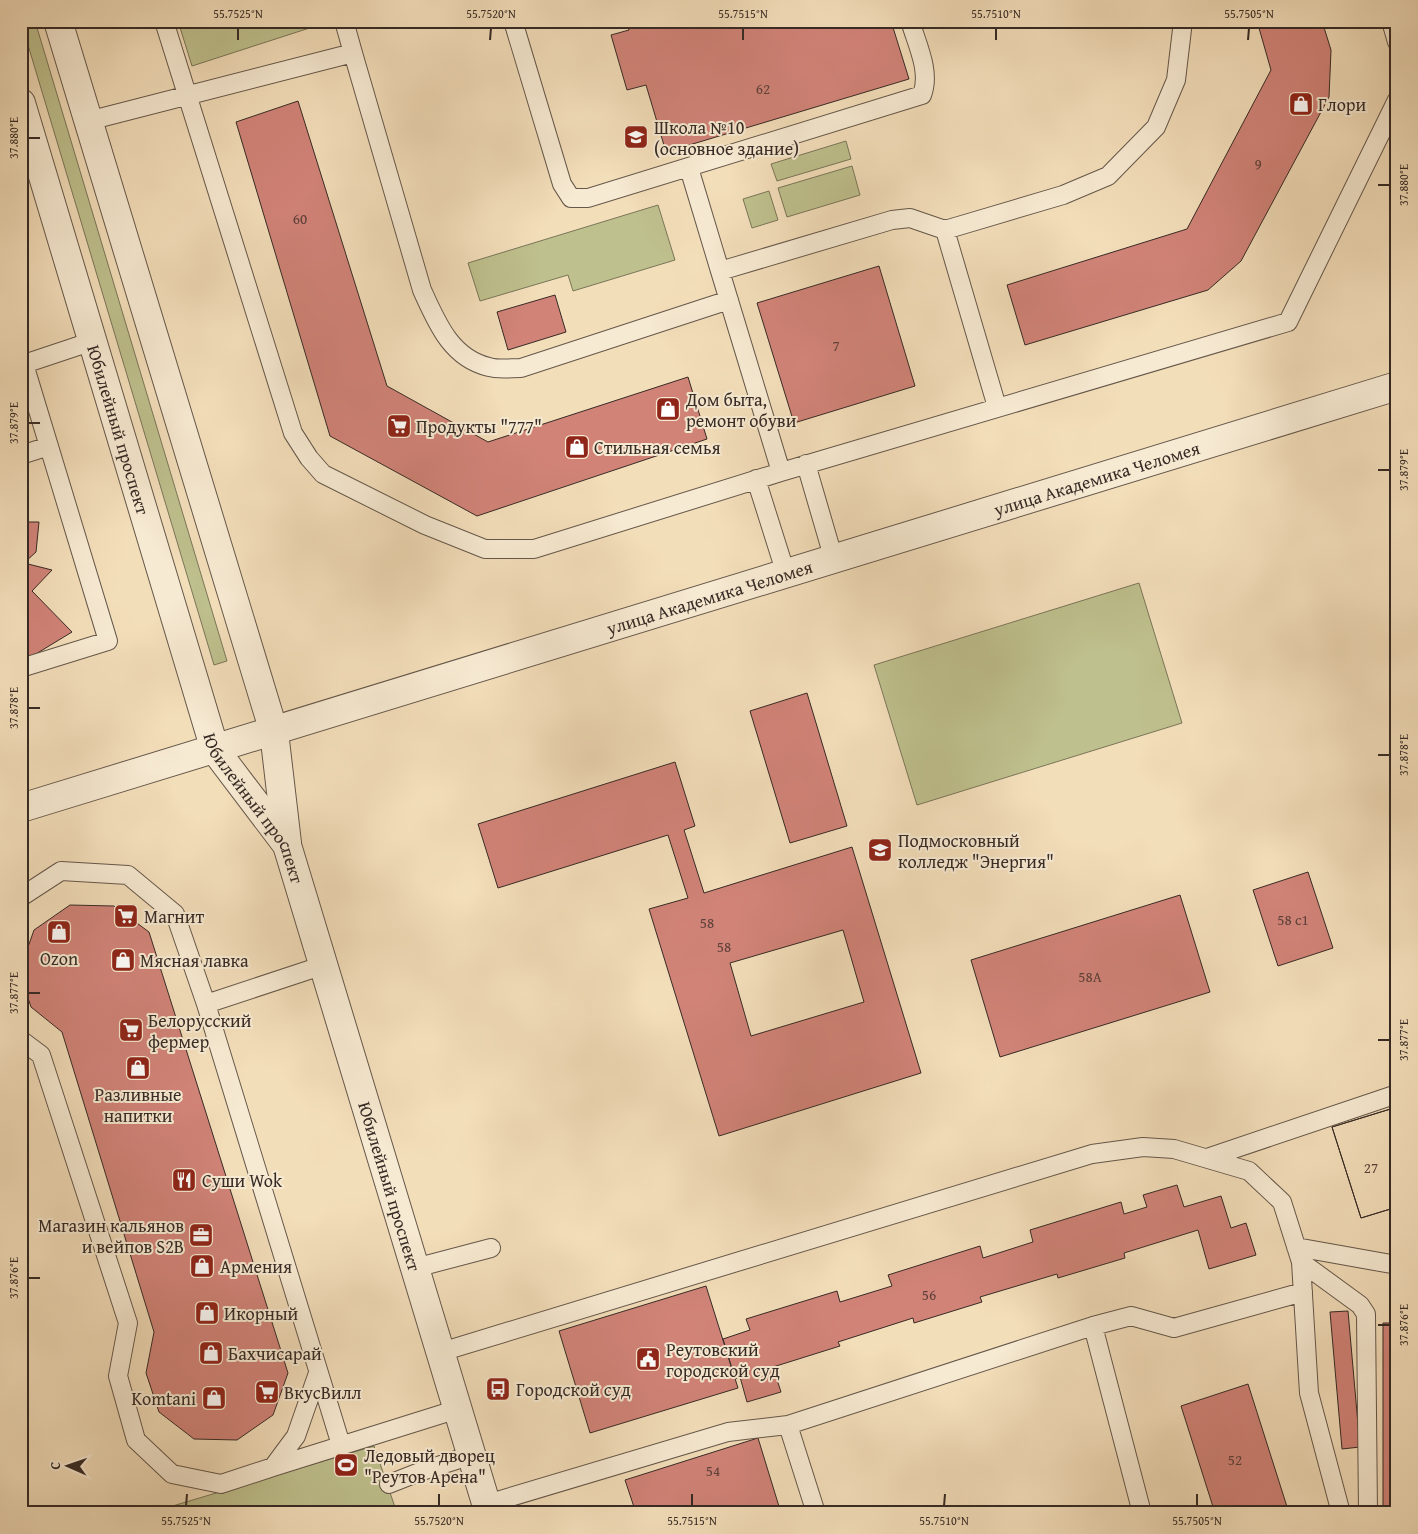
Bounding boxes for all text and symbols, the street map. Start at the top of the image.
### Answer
text: 55.7525°N [213,5,263,22]
text: 55.7520°N [466,5,516,22]
text: 55.7515°N [718,5,768,22]
text: 55.7510°N [971,5,1021,22]
text: 55.7505°N [1224,5,1274,22]
house number: 62 [756,78,770,99]
shop icon: Глори [1288,91,1314,117]
place label: Глори [1318,91,1367,118]
place label: Школа №10 (основное здание) [654,114,799,162]
text: 37.880°E [5,117,22,159]
school or university icon: Школа №10 (основное здание) [623,124,649,150]
house number: 9 [1254,153,1262,174]
text: 37.880°E [1395,164,1412,206]
house number: 60 [293,208,307,229]
house number: 7 [832,335,840,356]
street label: Юбилейный проспект [81,341,157,518]
place label: Дом быта, ремонт обуви [685,386,797,434]
shop icon: Дом быта, ремонт обуви [655,396,681,422]
text: 37.879°E [5,402,22,444]
supermarket icon: Продукты "777" [386,413,412,439]
place label: Продукты "777" [416,413,542,440]
shop icon: Стильная семья [564,434,590,460]
place label: Стильная семья [594,434,721,461]
street label: улица Академика Челомея [989,434,1203,523]
text: 37.879°E [1395,449,1412,491]
street label: улица Академика Челомея [602,553,816,642]
text: 37.878°E [5,687,22,729]
street label: Юбилейный проспект [197,729,311,887]
text: 37.878°E [1395,734,1412,776]
place label: Подмосковный колледж "Энергия" [898,827,1054,875]
school or university icon: Подмосковный колледж "Энергия" [867,837,893,863]
supermarket icon: Магнит [113,903,139,929]
place label: Магнит [144,903,204,930]
house number: 58 с1 [1277,909,1309,930]
house number: 58 [700,912,714,933]
shop icon: Ozon [46,919,72,945]
house number: 58 [717,936,731,957]
place label: Ozon [40,945,78,972]
shop icon: Мясная лавка [110,947,136,973]
place label: Мясная лавка [140,947,249,974]
house number: 58А [1078,966,1102,987]
text: 37.877°E [5,972,22,1014]
place label: Белорусский фермер [148,1007,252,1055]
supermarket icon: Белорусский фермер [118,1017,144,1043]
text: 37.877°E [1395,1019,1412,1061]
shop icon: Разливные напитки [125,1055,151,1081]
place label: Разливные напитки [95,1081,181,1129]
street label: Юбилейный проспект [352,1098,429,1274]
house number: 27 [1364,1157,1378,1178]
restaurant icon: Суши Wok [171,1167,197,1193]
place label: Суши Wok [202,1167,283,1194]
place label: Магазин кальянов и вейпов S2B [38,1212,184,1260]
office icon: Магазин кальянов и вейпов S2B [188,1222,214,1248]
shop icon: Армения [189,1253,215,1279]
place label: Армения [220,1253,292,1280]
text: 37.876°E [5,1257,22,1299]
house number: 56 [922,1284,936,1305]
shop icon: Икорный [194,1300,220,1326]
place label: Икорный [224,1300,298,1327]
text: 37.876°E [1395,1304,1412,1346]
place label: Реутовский городской суд [666,1336,780,1384]
shop icon: Бахчисарай [198,1340,224,1366]
place label: Бахчисарай [228,1340,322,1367]
public building icon: Реутовский городской суд [635,1346,661,1372]
bus stop icon: Городской суд [485,1376,511,1402]
place label: Городской суд [516,1376,631,1403]
supermarket icon: ВкусВилл [254,1379,280,1405]
place label: ВкусВилл [284,1379,362,1406]
place label: Komtani [131,1385,196,1412]
shop icon: Komtani [201,1385,227,1411]
north arrow [42,1442,92,1492]
place label: Ледовый дворец "Реутов Арена" [364,1442,495,1490]
house number: 52 [1228,1449,1242,1470]
sports icon: Ледовый дворец "Реутов Арена" [333,1452,359,1478]
house number: 54 [706,1460,720,1481]
text: С [45,1461,65,1470]
text: 55.7525°N [161,1512,211,1529]
text: 55.7520°N [414,1512,464,1529]
text: 55.7515°N [667,1512,717,1529]
text: 55.7510°N [919,1512,969,1529]
text: 55.7505°N [1172,1512,1222,1529]

